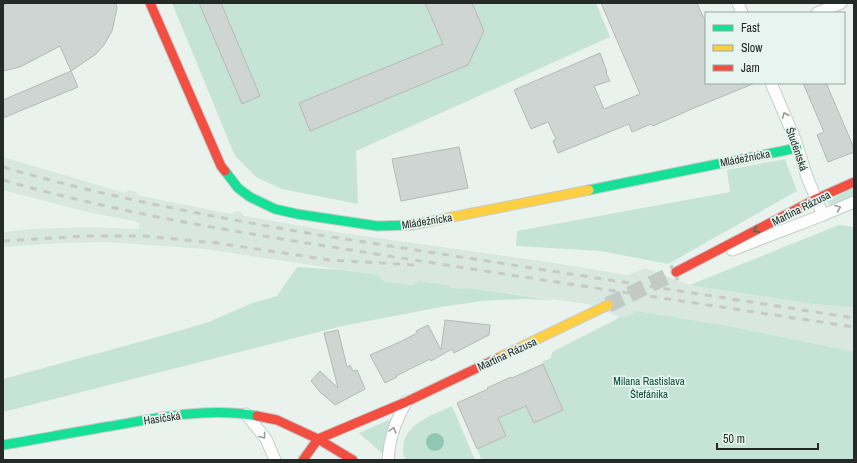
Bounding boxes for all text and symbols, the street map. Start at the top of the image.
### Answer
legend [705,12,845,84]
text: Fast [741,20,760,36]
text: Slow [741,40,763,56]
text: Jam [741,60,760,76]
one-way arrow [782,112,790,120]
street label: Študentská [783,125,811,173]
street label: Mládežnícka [719,146,771,170]
street label: Martina Rázusa [769,187,833,229]
one-way arrow [835,205,842,213]
street label: Mládežnícka [401,210,453,232]
one-way arrow [753,226,761,233]
street label: Martina Rázusa [475,334,539,374]
park label: Milana Rastislava Štefánika [613,374,685,401]
street label: Hasičská [143,408,181,428]
scale bar [717,425,818,451]
one-way arrow [388,427,397,434]
one-way arrow [258,431,265,438]
text: 50 m [723,431,745,447]

